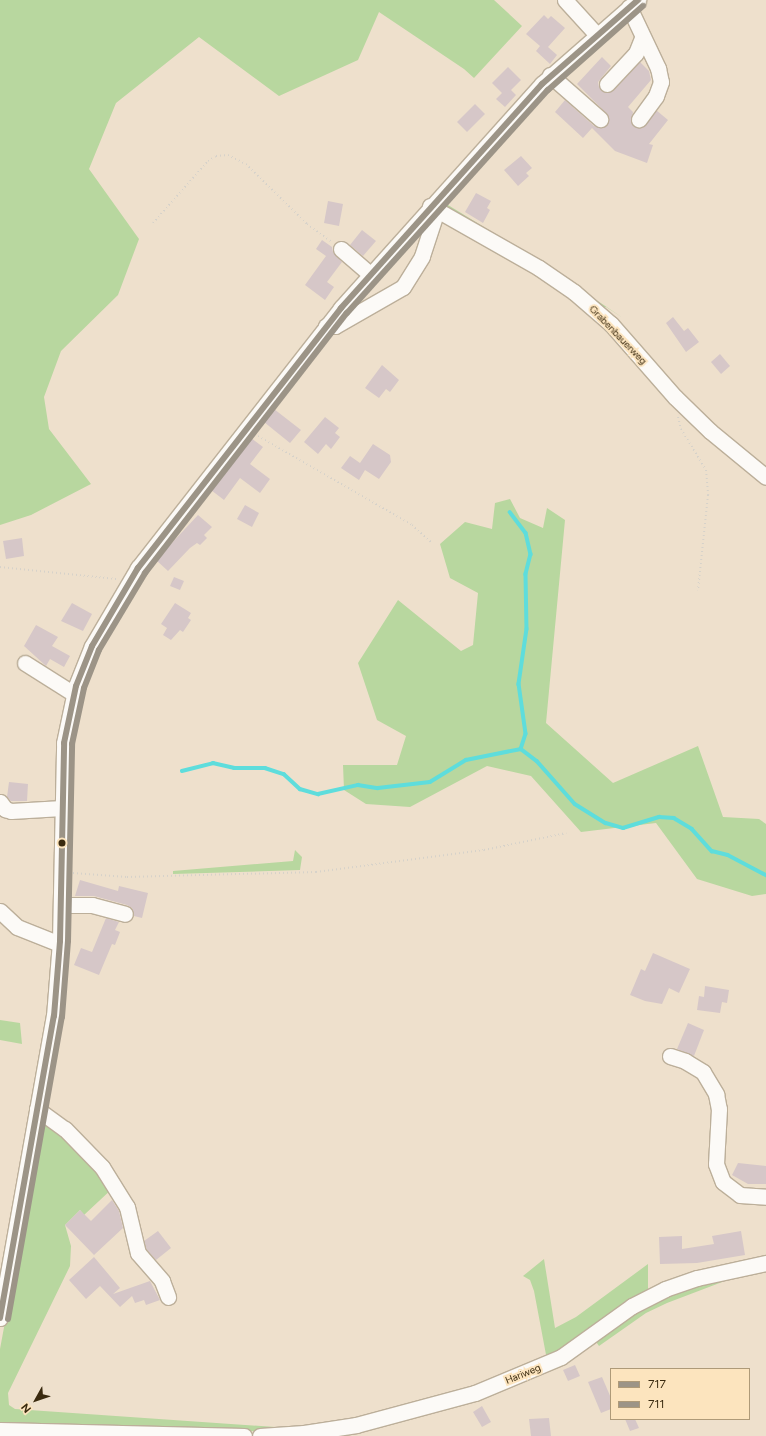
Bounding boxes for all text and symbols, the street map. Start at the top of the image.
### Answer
street label: Grabenbauerweg [587,303,649,367]
unlabelled marker [57,838,67,848]
street label: Hariweg [503,1361,543,1387]
legend [610,1368,750,1420]
text: 717 [648,1377,666,1391]
north arrow [16,1380,56,1420]
text: 711 [648,1397,664,1411]
text: N [19,1401,34,1415]

